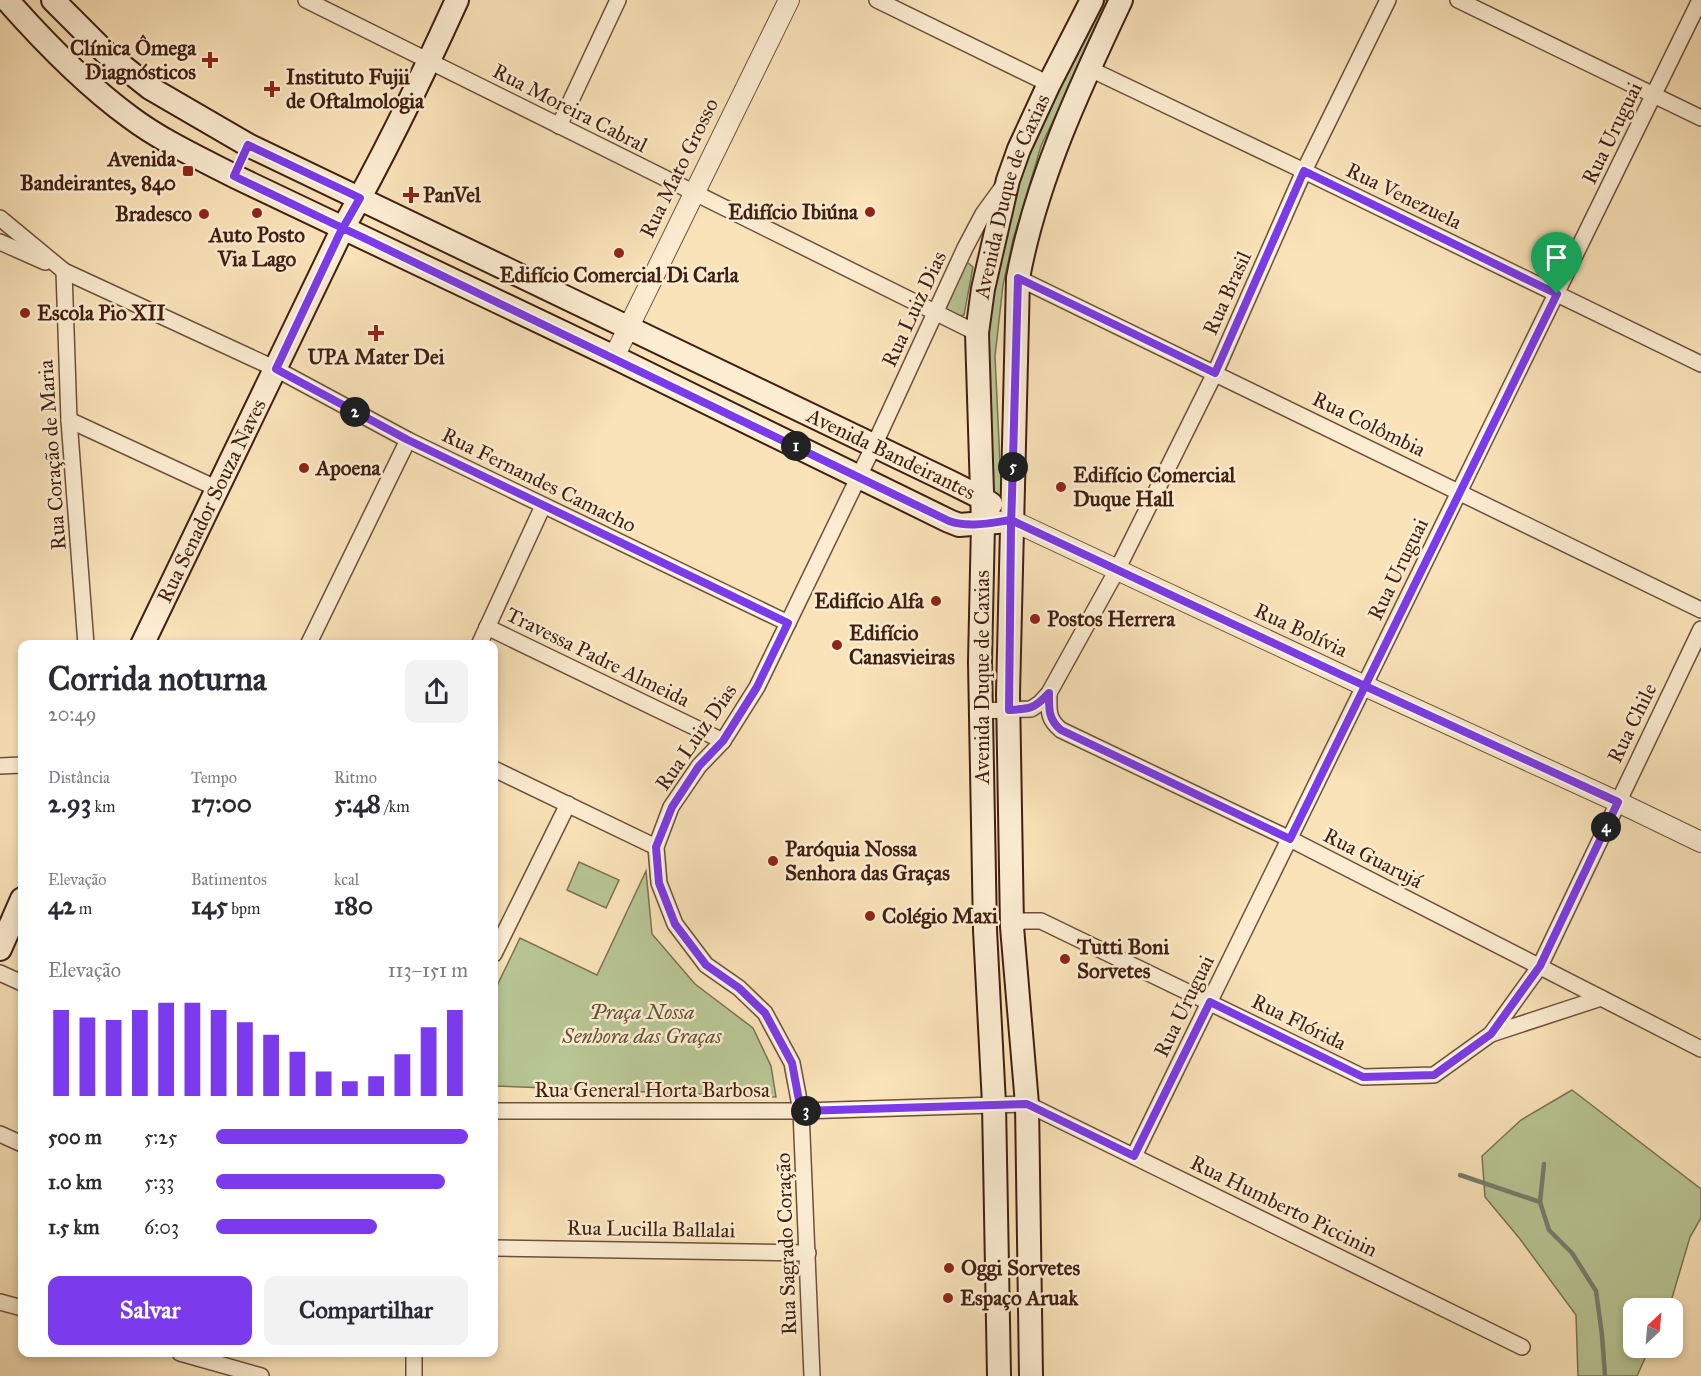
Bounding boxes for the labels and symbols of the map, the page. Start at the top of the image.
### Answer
place label: Clínica Ômega Diagnósticos [70,34,197,85]
marker: Clínica Ômega Diagnósticos [201,51,219,69]
street label: Rua Moreira Cabral [488,58,652,158]
place label: Instituto Fujii de Oftalmologia [286,64,425,114]
street label: Rua Uruguai [1576,78,1648,188]
marker: Instituto Fujii de Oftalmologia [263,80,281,98]
street label: Avenida Duque de Caxias [969,90,1056,301]
street label: Rua Mato Grosso [634,94,724,242]
place label: Avenida Bandeirantes, 840 [20,146,177,196]
street label: Rua Venezuela [1342,157,1466,235]
marker: Avenida Bandeirantes, 840 [181,164,195,178]
place label: PanVel [423,182,482,208]
marker: PanVel [404,188,418,202]
place label: Edifício Ibiúna [728,199,859,225]
place label: Bradesco [115,201,192,227]
marker: Edifício Ibiúna [863,205,877,219]
marker: Auto Posto Via Lago [250,206,264,220]
marker: Bradesco [197,207,211,221]
place label: Auto Posto Via Lago [207,222,305,272]
pin [1531,232,1582,294]
marker: Edifício Comercial Di Carla [612,246,626,260]
street label: Rua Luiz Dias [876,247,952,371]
street label: Rua Brasil [1197,247,1257,339]
place label: Edifício Comercial Di Carla [499,262,740,288]
place label: Escola Pio XII [37,300,166,326]
marker: Escola Pio XII [18,306,32,320]
marker: UPA Mater Dei [367,324,385,342]
place label: UPA Mater Dei [308,344,445,370]
street label: Rua Coração de Maria [32,359,72,551]
street label: Rua Colômbia [1308,385,1430,463]
street label: Rua Senador Souza Naves [151,395,272,607]
pin: 2 [340,397,370,427]
street label: Avenida Bandeirantes [802,402,980,506]
street label: Rua Fernandes Camacho [438,422,641,538]
pin: 1 [781,431,811,461]
pin: 5 [998,452,1028,482]
place label: Apoena [314,455,382,481]
marker: Apoena [297,461,311,475]
place label: Edifício Comercial Duque Hall [1073,462,1237,512]
marker: Edifício Comercial Duque Hall [1054,480,1068,494]
street label: Rua Uruguai [1362,514,1434,624]
street label: Avenida Duque de Caxias [969,570,995,785]
place label: Edifício Alfa [814,588,925,614]
marker: Edifício Alfa [929,594,943,608]
street label: Rua Bolívia [1250,597,1352,663]
street label: Travessa Padre Almeida [502,601,694,713]
place label: Postos Herrera [1047,606,1176,632]
marker: Postos Herrera [1028,612,1042,626]
place label: Edifício Canasvieiras [849,620,955,670]
marker: Edifício Canasvieiras [830,638,844,652]
street label: Rua Luiz Dias [650,678,742,796]
street label: Rua Chile [1602,679,1662,767]
pin: 4 [1591,812,1621,842]
street label: Rua Guarujá [1319,822,1427,894]
place label: Paróquia Nossa Senhora das Graças [785,836,950,886]
marker: Paróquia Nossa Senhora das Graças [766,854,780,868]
place label: Colégio Maxi [882,903,998,929]
marker: Colégio Maxi [863,909,877,923]
place label: Tutti Boni Sorvetes [1076,934,1169,984]
street label: Rua Uruguai [1148,951,1220,1061]
marker: Tutti Boni Sorvetes [1058,952,1072,966]
street label: Rua Flórida [1247,988,1351,1056]
park label: Praça Nossa Senhora das Graças [561,999,723,1049]
street label: Rua General Horta Barbosa [534,1077,770,1103]
pin: 3 [791,1096,821,1126]
street label: Rua Humberto Piccinin [1186,1149,1382,1263]
street label: Rua Sagrado Coração [770,1152,802,1336]
street label: Rua Lucilla Ballalai [566,1215,736,1243]
place label: Oggi Sorvetes [961,1255,1081,1281]
marker: Oggi Sorvetes [942,1261,956,1275]
place label: Espaço Aruak [960,1285,1079,1311]
marker: Espaço Aruak [941,1291,955,1305]
north arrow [1623,1298,1683,1358]

